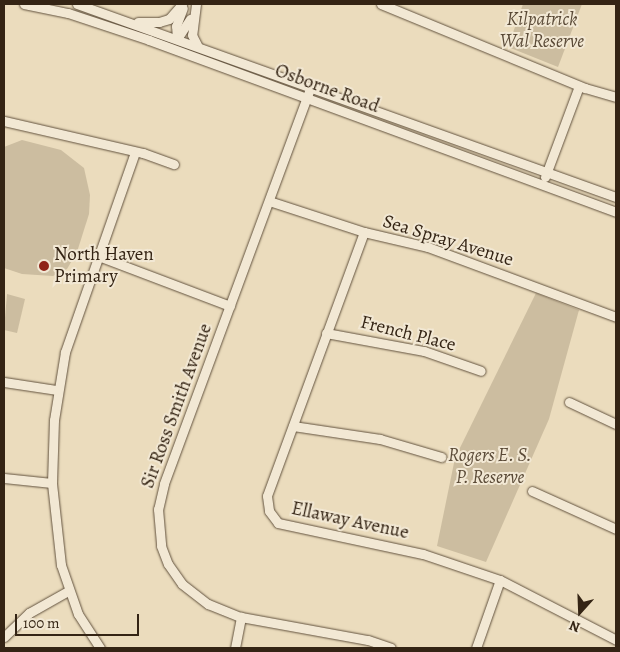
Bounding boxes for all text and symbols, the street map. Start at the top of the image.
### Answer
park label: Kilpatrick Wal Reserve [500,9,584,53]
street label: Osborne Road [272,60,382,118]
street label: Sea Spray Avenue [380,210,516,272]
place label: North Haven Primary [54,244,154,288]
marker: North Haven Primary [38,260,50,272]
street label: French Place [358,311,458,357]
street label: Sir Ross Smith Avenue [137,321,217,491]
park label: Rogers E. S. P. Reserve [448,445,532,489]
street label: Ellaway Avenue [289,497,411,545]
north arrow [555,587,605,637]
scale bar [18,604,141,636]
text: 100 m [23,613,60,633]
text: N [567,616,583,637]

